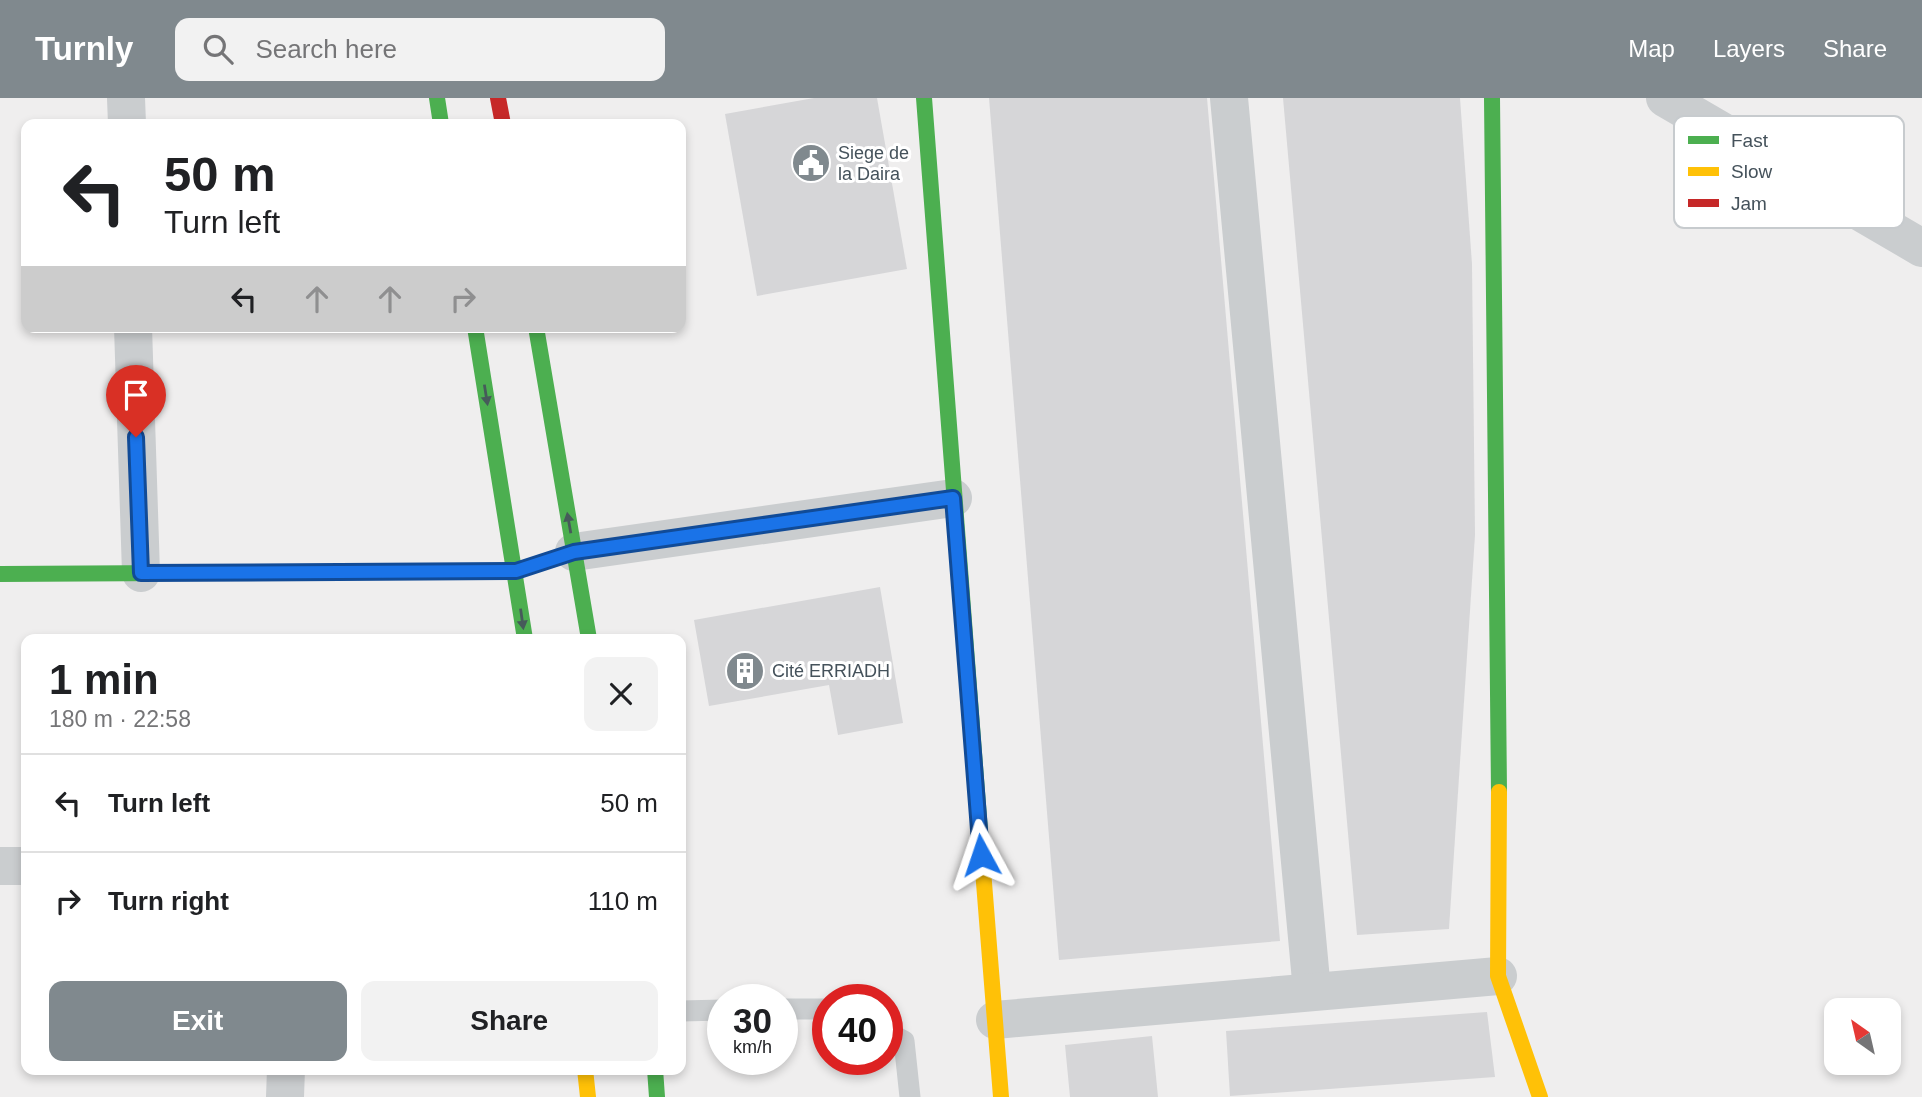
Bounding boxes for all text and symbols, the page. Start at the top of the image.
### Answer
search box [175,18,665,81]
text: Turnly [35,30,133,67]
icon: search [199,30,237,68]
text: Search here [255,34,397,64]
text: Map [1628,35,1675,62]
text: Layers [1713,35,1785,62]
text: Share [1823,35,1887,62]
legend [1674,116,1904,228]
text: Fast [1731,130,1769,151]
public building icon: Siege de la Daira [790,142,832,184]
place label: Siege de la Daira [838,143,909,184]
icon: left [49,147,140,238]
text: 50 m [164,147,276,201]
text: Slow [1731,161,1772,182]
text: Jam [1731,193,1767,214]
text: Turn left [164,204,280,240]
icon: left [225,280,263,318]
icon: ahead [298,280,336,318]
icon: ahead [371,280,409,318]
icon: right [444,280,482,318]
pin [106,365,166,437]
icon: arrive [117,376,155,414]
one-way arrow [481,384,492,406]
one-way arrow [563,512,574,534]
one-way arrow [517,608,528,630]
building icon: Cité ERRIADH [724,650,766,692]
text: 1 min [49,656,159,703]
button: close [584,657,658,731]
place label: Cité ERRIADH [772,661,890,681]
text: 180 m · 22:58 [49,706,191,732]
icon: left [49,784,87,822]
text: Turn left [108,788,210,818]
text: 50 m [600,788,658,818]
position arrow [944,818,1018,892]
icon: right [49,882,87,920]
text: Turn right [108,886,229,916]
text: 110 m [588,886,658,916]
button: Exit [49,981,347,1061]
button: Share [361,981,658,1061]
speed limit sign: 40 [812,984,903,1075]
north arrow [1824,998,1900,1074]
map controls [1824,998,1901,1075]
text: 30 [733,1001,772,1040]
text: km/h [733,1037,772,1057]

